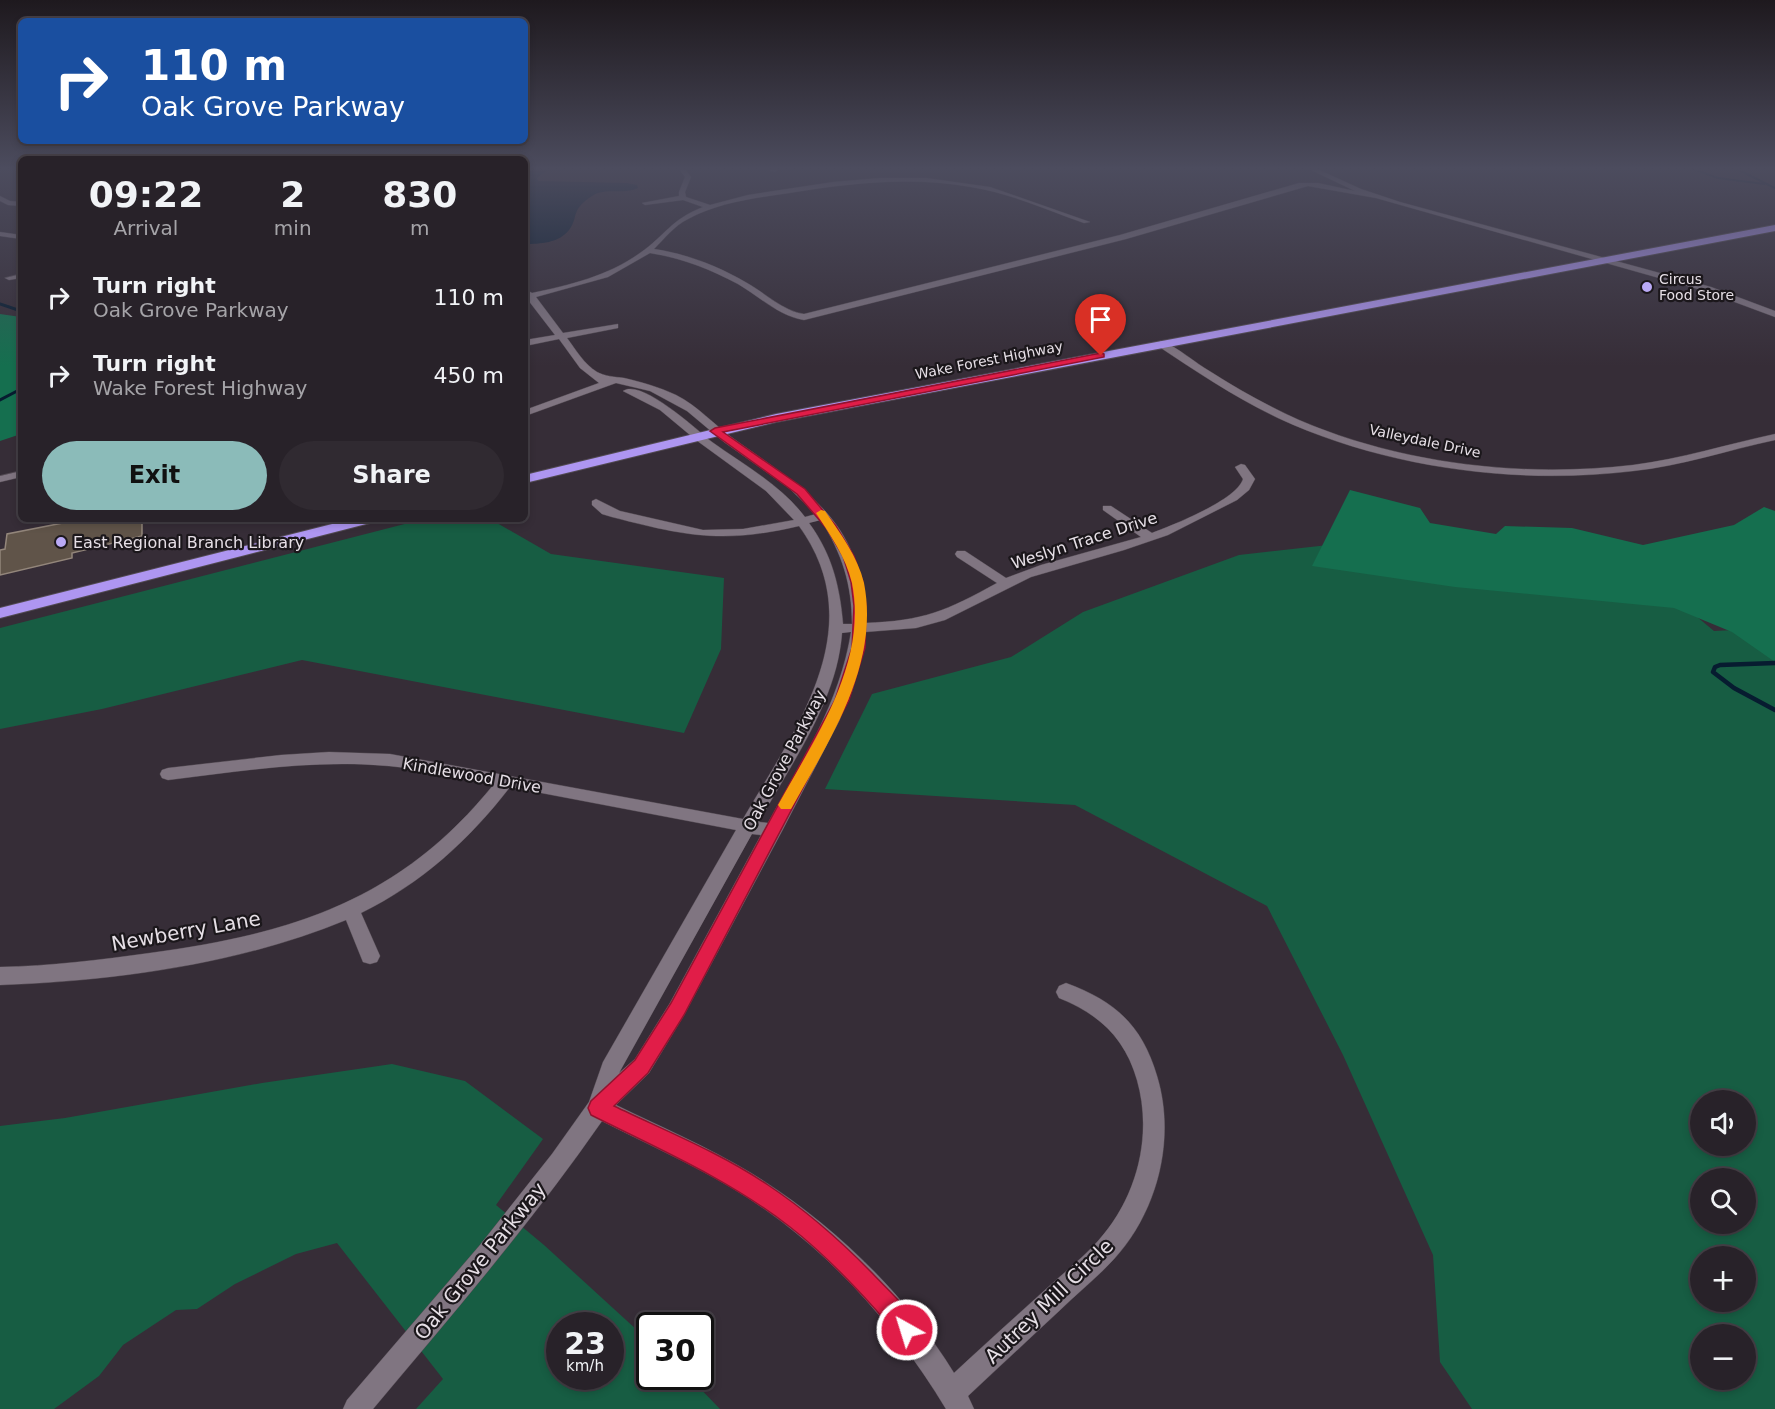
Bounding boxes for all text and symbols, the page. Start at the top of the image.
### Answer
text: 110 m [141,41,287,90]
icon: right [42,42,120,120]
text: Oak Grove Parkway [141,91,405,122]
text: 09:22 [89,174,203,215]
text: 2 [280,174,305,215]
text: 830 [382,174,457,215]
text: Arrival [113,216,178,240]
text: min [274,216,312,240]
text: m [410,216,430,240]
place label: Circus Food Store [1659,271,1734,303]
text: Turn right [93,273,216,298]
marker: Circus Food Store [1640,280,1654,294]
icon: right [42,281,75,314]
text: 110 m [434,285,504,310]
pin [1075,294,1126,356]
text: Oak Grove Parkway [93,298,289,322]
icon: arrive [1084,303,1117,336]
street label: Wake Forest Highway [914,338,1064,382]
text: Turn right [93,351,216,376]
icon: right [42,359,75,392]
text: 450 m [434,363,504,388]
text: Wake Forest Highway [93,376,307,400]
street label: Valleydale Drive [1368,421,1482,461]
button: Exit [42,441,267,510]
button: Share [279,441,504,510]
street label: Weslyn Trace Drive [1009,508,1160,573]
place label: East Regional Branch Library [73,533,304,552]
marker: East Regional Branch Library [54,535,68,549]
street label: Oak Grove Parkway [739,687,830,834]
street label: Kindlewood Drive [401,754,543,797]
street label: Newberry Lane [109,906,263,956]
map controls [1690,1090,1756,1390]
button: sound [1690,1090,1756,1156]
button: search [1690,1168,1756,1234]
street label: Oak Grove Parkway [409,1177,551,1345]
street label: Autrey Mill Circle [980,1234,1118,1368]
button: + [1690,1246,1756,1312]
position arrow [875,1298,939,1362]
speed limit sign: 30 [636,1312,714,1390]
button: − [1690,1324,1756,1390]
text: 23 [564,1326,606,1361]
text: km/h [566,1357,604,1375]

